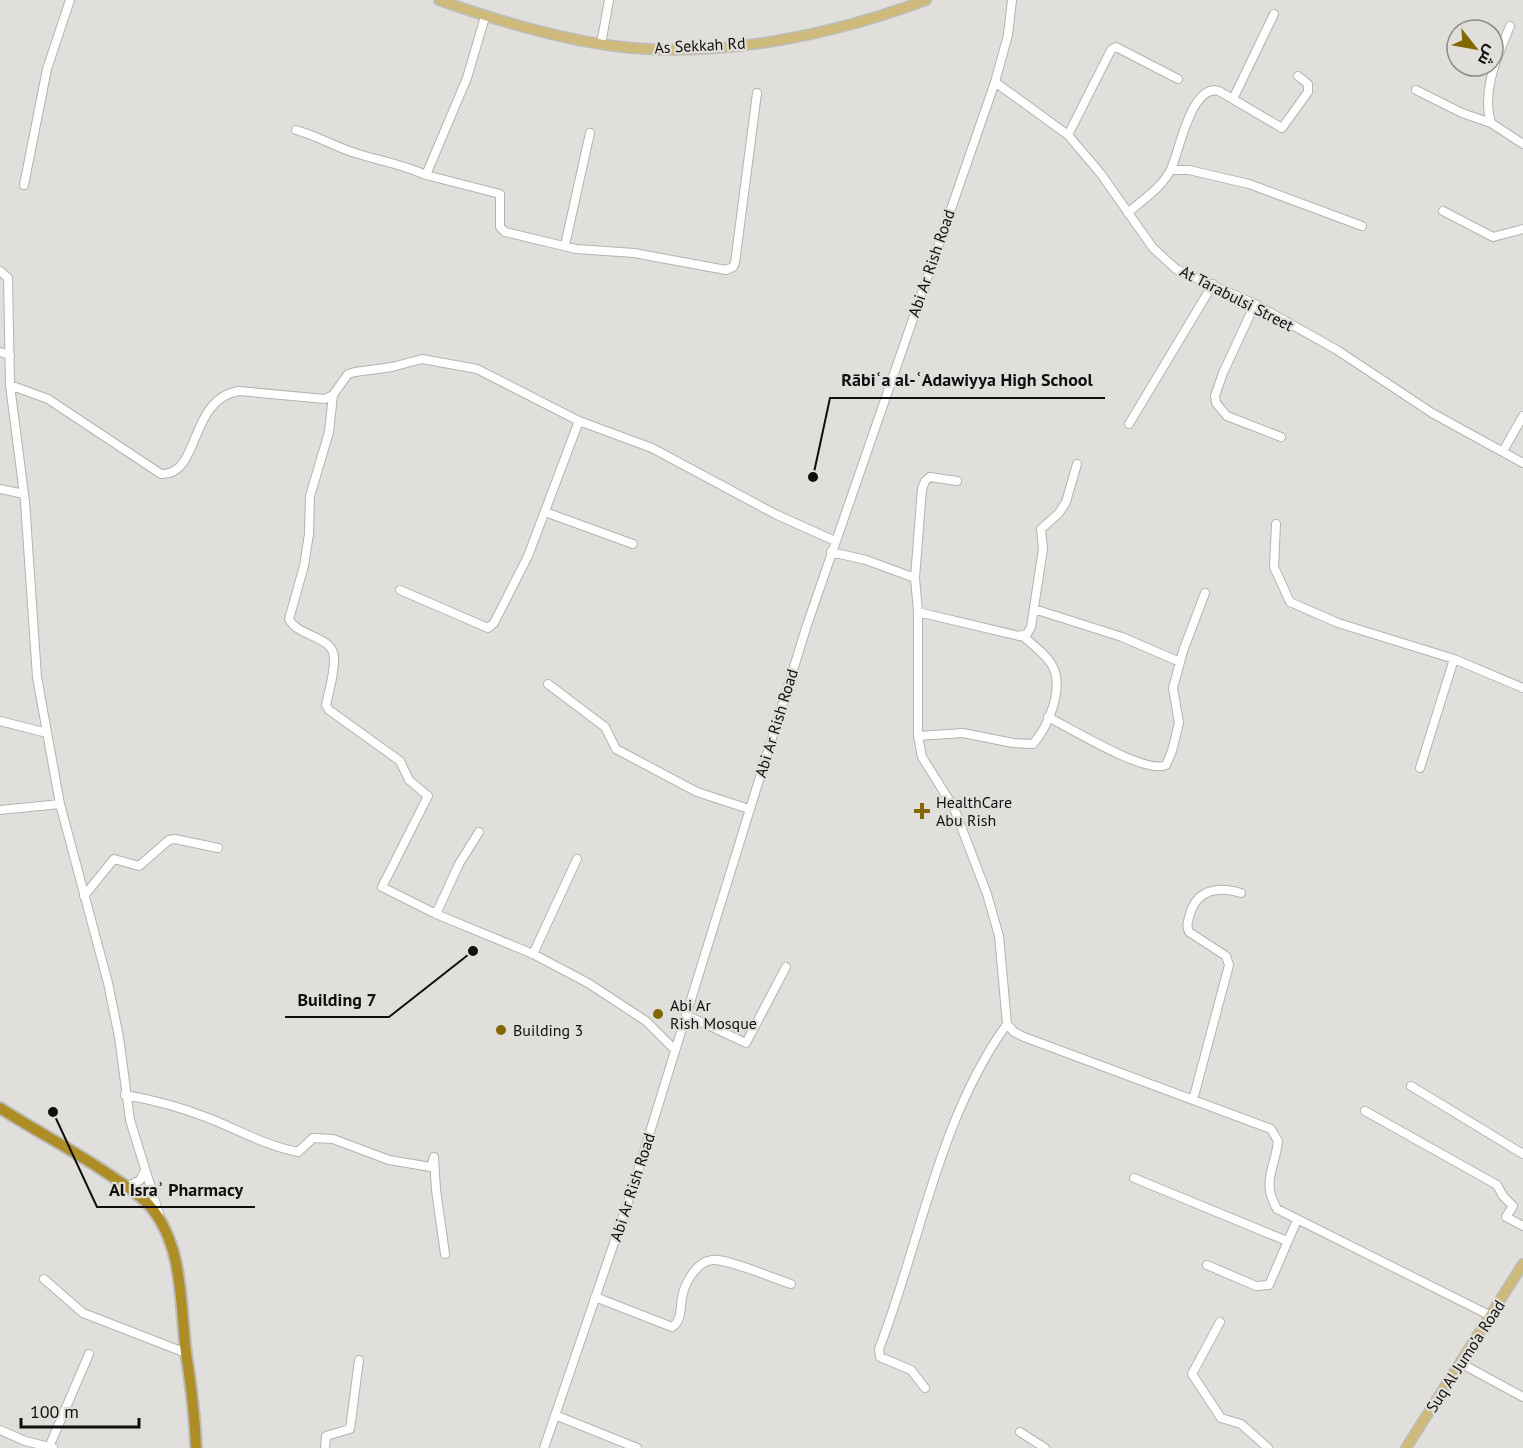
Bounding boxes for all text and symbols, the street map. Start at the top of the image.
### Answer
north arrow [1445,18,1505,78]
street label: As Sekkah Rd [654,33,746,57]
text: ش [1474,42,1502,70]
street label: Abi Ar Rish Road [903,207,959,319]
street label: At Tarabulsi Street [1177,261,1298,336]
callout: Rābiʿa al-ʿAdawiyya High School [830,362,1105,398]
text: Rābiʿa al-ʿAdawiyya High School [841,368,1093,391]
street label: Abi Ar Rish Road [750,666,802,780]
place label: HealthCare Abu Rish [936,792,1012,830]
marker: HealthCare Abu Rish [913,802,931,820]
callout: Building 7 [285,981,389,1017]
text: Building 7 [297,988,377,1011]
place label: Abi Ar Rish Mosque [670,995,757,1033]
marker: Abi Ar Rish Mosque [651,1007,665,1021]
place label: Building 3 [513,1020,583,1040]
marker: Building 3 [494,1023,508,1037]
street label: Abi Ar Rish Road [605,1130,659,1244]
callout: Al Israʾ Pharmacy [97,1171,255,1207]
text: Al Israʾ Pharmacy [109,1178,243,1201]
street label: Suq Al Jumo’a Road [1421,1296,1509,1416]
scale bar [21,1391,140,1429]
text: 100 m [30,1400,79,1423]

